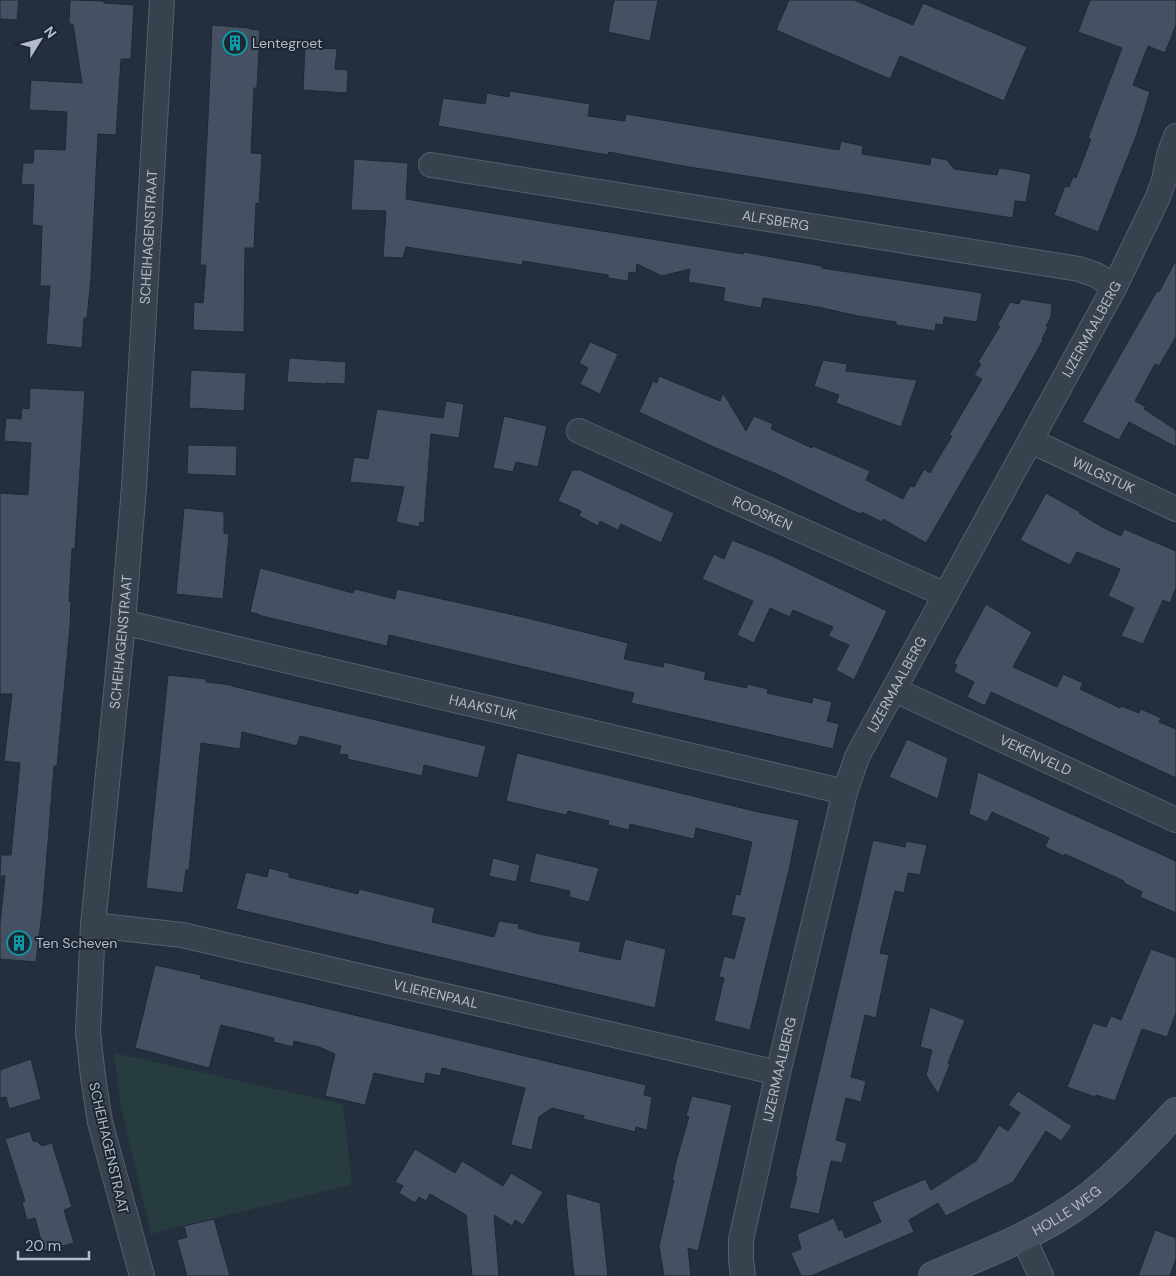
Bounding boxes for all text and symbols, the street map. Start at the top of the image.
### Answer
north arrow [15,15,65,65]
text: N [40,23,61,42]
building icon: Lentegroet [222,30,248,56]
place label: Lentegroet [252,34,323,52]
street label: SCHEIHAGENSTRAAT [136,169,161,305]
street label: ALFSBERG [741,206,810,235]
street label: IJZERMAALBERG [1058,278,1125,380]
street label: WILGSTUK [1069,453,1138,497]
street label: ROOSKEN [730,492,795,534]
street label: SCHEIHAGENSTRAAT [105,574,136,710]
street label: IJZERMAALBERG [863,633,930,736]
street label: HAAKSTUK [447,690,519,724]
street label: VEKENVELD [997,731,1075,780]
building icon: Ten Scheven [6,930,32,956]
place label: Ten Scheven [36,934,117,952]
street label: VLIERENPAAL [391,975,480,1012]
street label: IJZERMAALBERG [758,1015,800,1124]
street label: SCHEIHAGENSTRAAT [85,1080,133,1216]
street label: HOLLE WEG [1029,1181,1105,1240]
scale bar [18,1228,89,1260]
text: 20 m [25,1236,61,1256]

